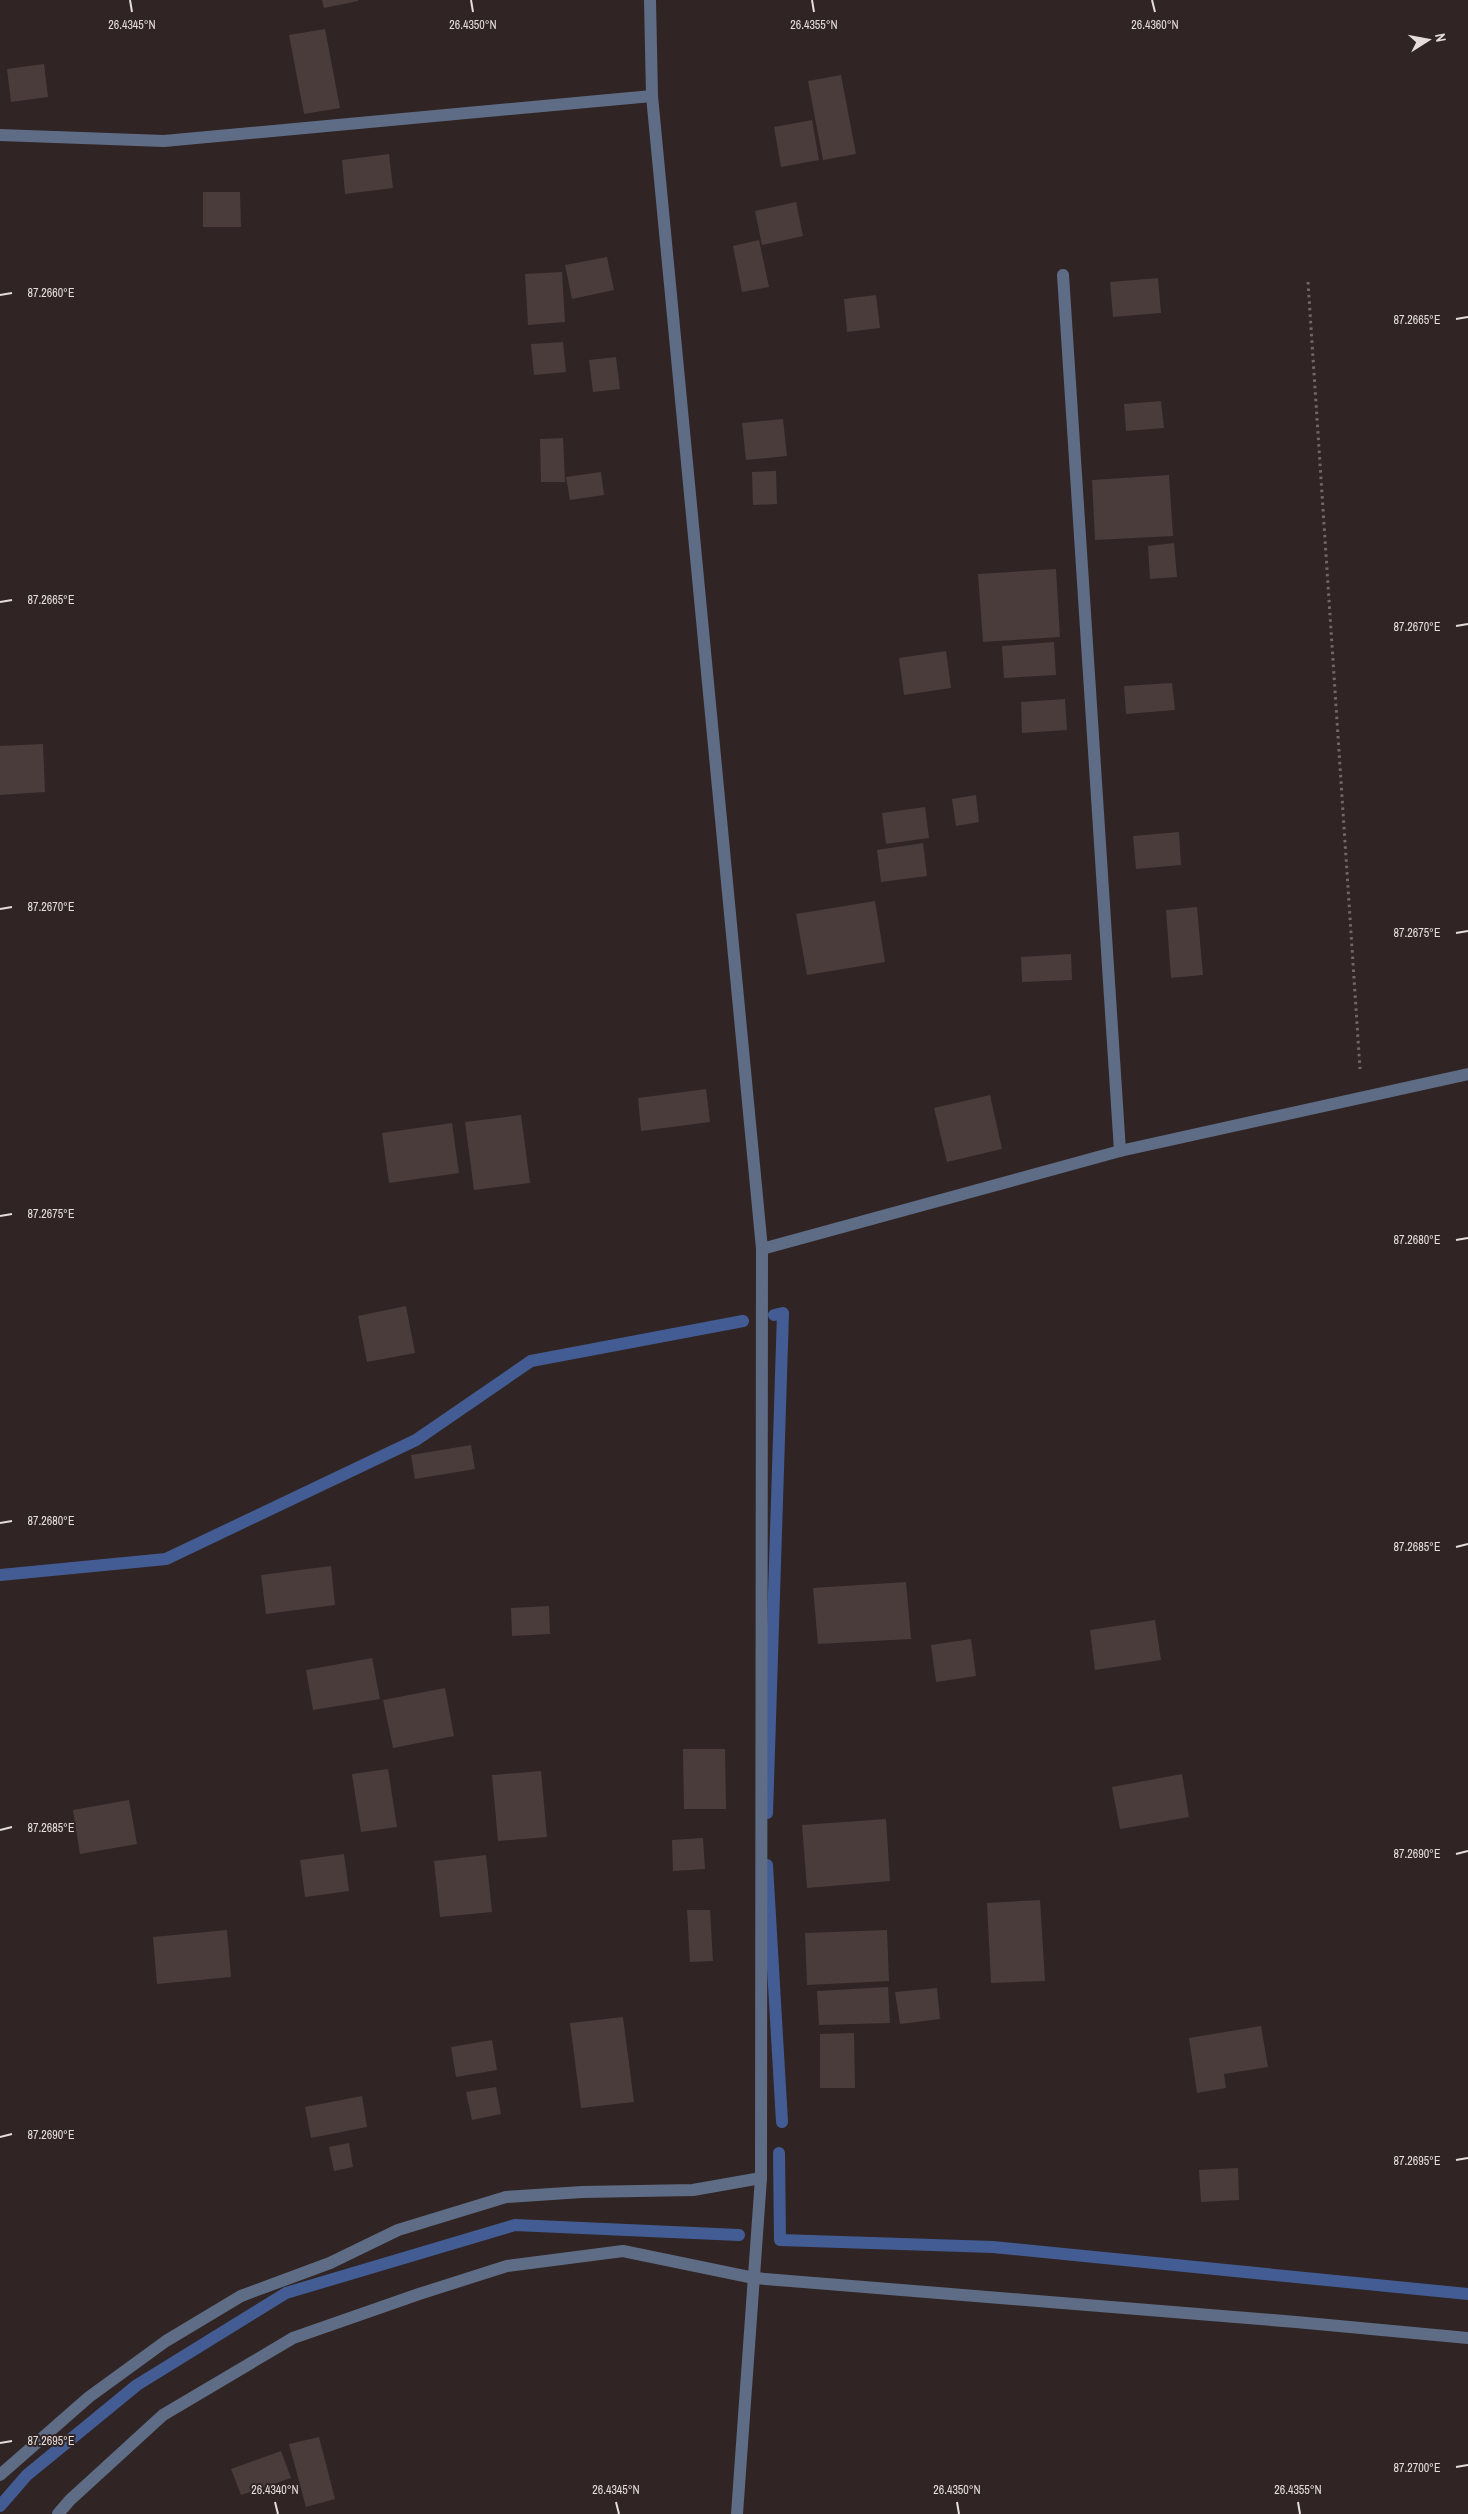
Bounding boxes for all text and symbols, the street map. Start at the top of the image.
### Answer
north arrow [1403,15,1453,65]
text: 26.4345°N [108,17,156,33]
text: 26.4350°N [449,17,497,33]
text: 26.4355°N [790,17,838,33]
text: 26.4360°N [1131,17,1179,33]
text: N [1431,32,1450,43]
text: 87.2660°E [28,285,74,301]
text: 87.2665°E [1394,312,1440,328]
text: 87.2665°E [28,592,74,608]
text: 87.2670°E [1394,619,1440,635]
text: 87.2670°E [28,899,74,915]
text: 87.2675°E [1394,925,1440,941]
text: 87.2675°E [28,1206,74,1222]
text: 87.2680°E [1394,1232,1440,1248]
text: 87.2680°E [28,1513,74,1529]
text: 87.2685°E [1394,1539,1440,1555]
text: 87.2685°E [28,1820,74,1836]
text: 87.2690°E [1394,1846,1440,1862]
text: 87.2690°E [28,2127,74,2143]
text: 87.2695°E [1394,2153,1440,2169]
text: 87.2695°E [28,2433,74,2449]
text: 87.2700°E [1394,2460,1440,2476]
text: 26.4340°N [251,2482,299,2498]
text: 26.4345°N [592,2482,640,2498]
text: 26.4350°N [933,2482,981,2498]
text: 26.4355°N [1274,2482,1322,2498]

